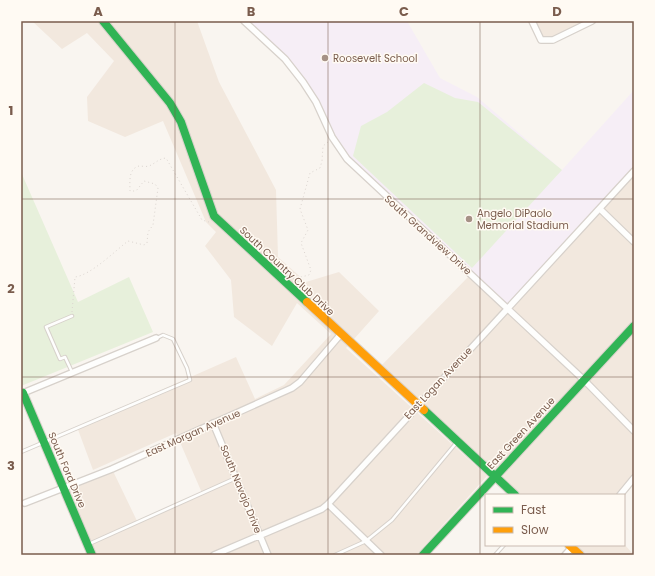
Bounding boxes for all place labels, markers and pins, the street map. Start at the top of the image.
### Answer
place label: Roosevelt School [333,51,417,66]
marker: Roosevelt School [320,53,330,63]
place label: Angelo DiPaolo Memorial Stadium [477,206,569,233]
marker: Angelo DiPaolo Memorial Stadium [464,214,474,224]

